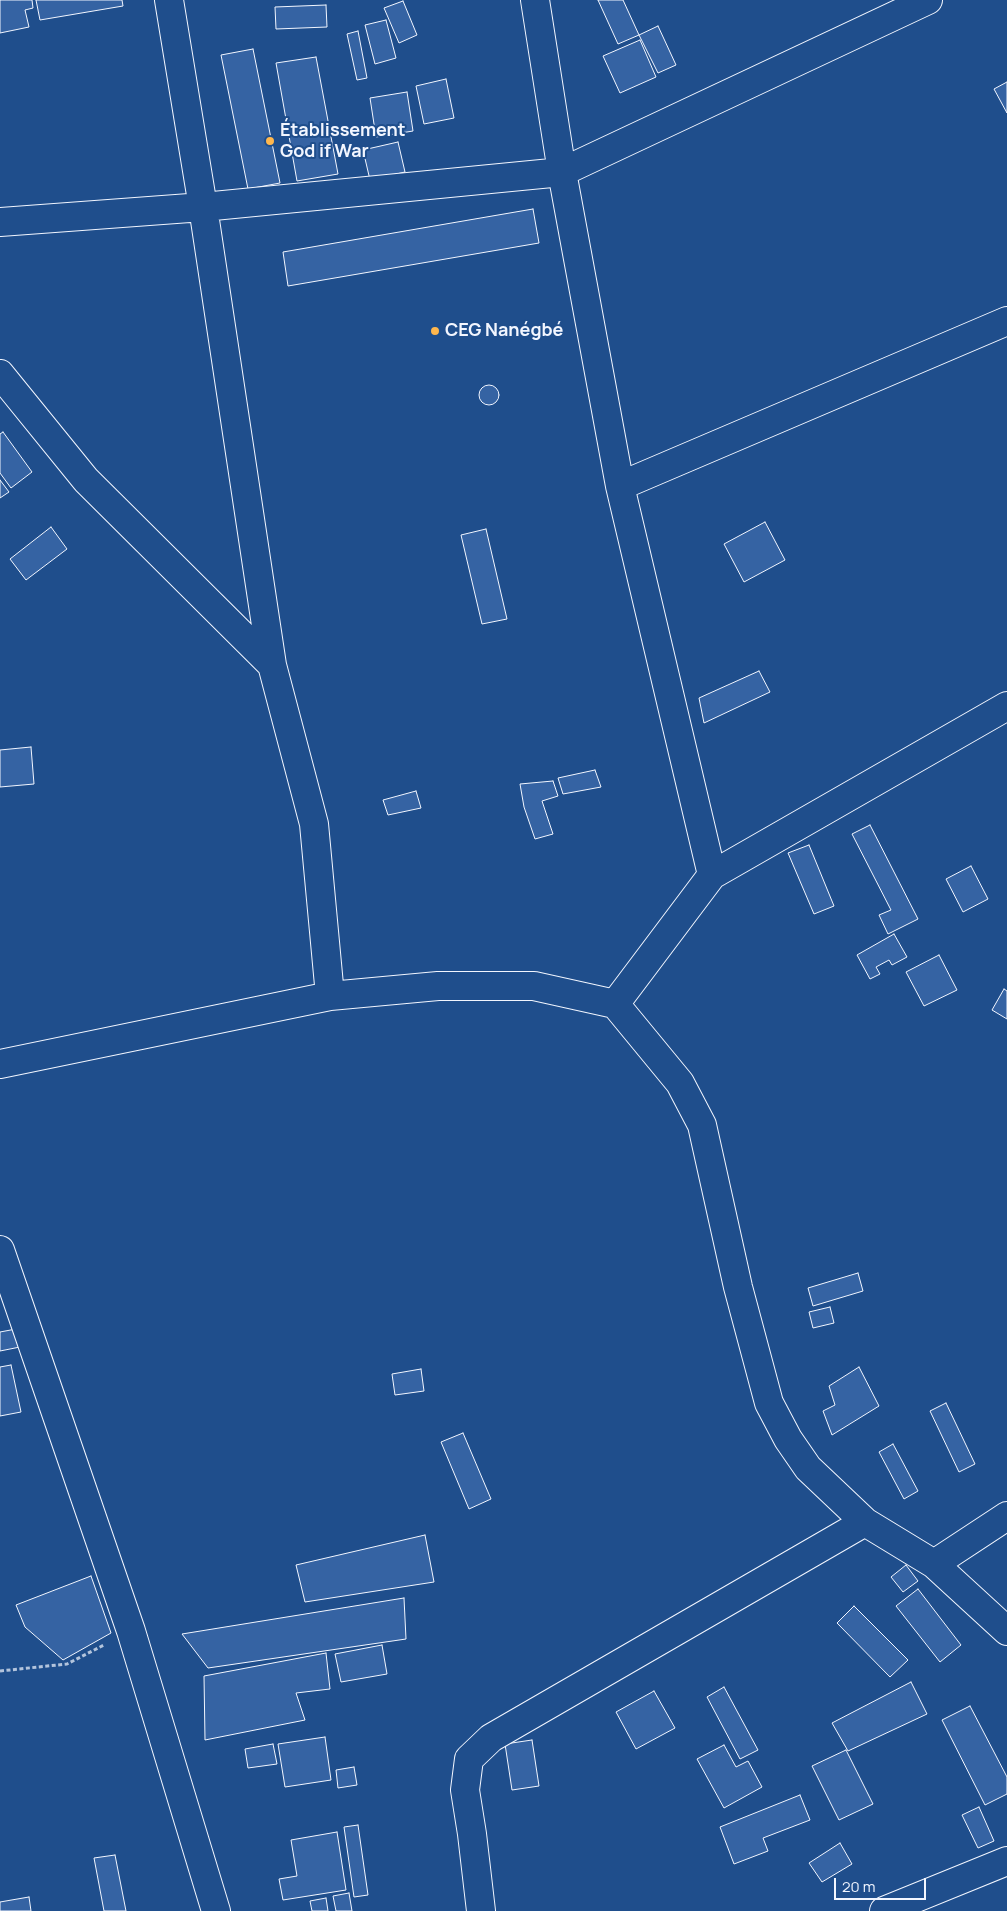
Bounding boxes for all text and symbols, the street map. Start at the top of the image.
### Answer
place label: Établissement God if War [280,120,406,162]
marker: Établissement God if War [264,135,276,147]
place label: CEG Nanégbé [445,320,563,342]
marker: CEG Nanégbé [429,325,441,337]
scale bar [837,1868,930,1900]
text: 20 m [842,1876,875,1897]

